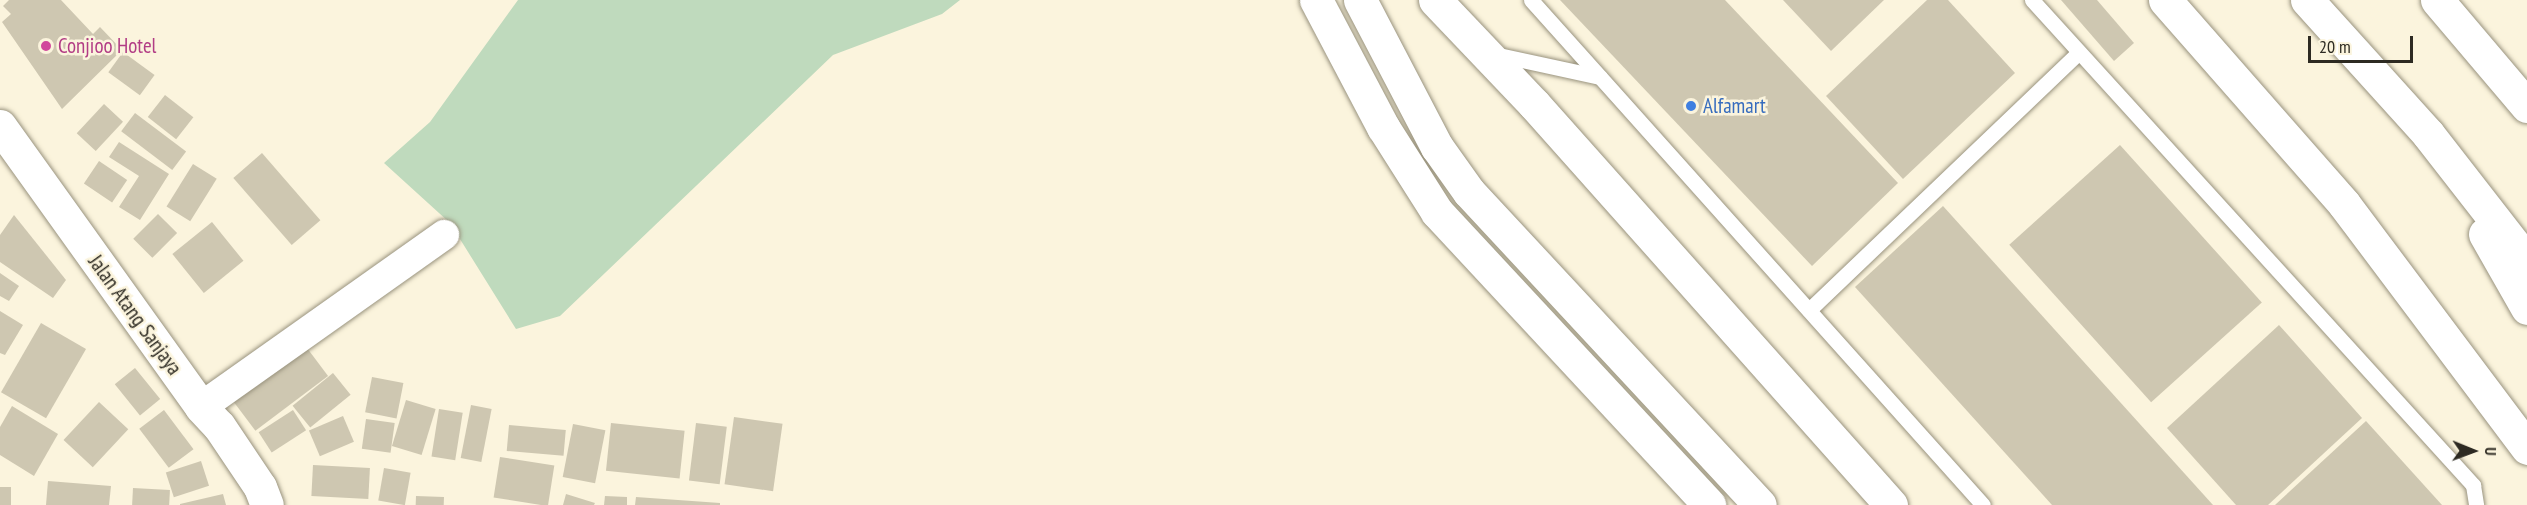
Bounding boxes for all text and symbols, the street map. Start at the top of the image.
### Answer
scale bar [2311,24,2416,62]
place label: Conjioo Hotel [58,33,156,59]
text: 20 m [2319,35,2351,58]
marker: Conjioo Hotel [39,39,53,53]
place label: Alfamart [1703,93,1766,119]
marker: Alfamart [1684,99,1698,113]
street label: Jalan Atang Sanjaya [83,250,187,380]
north arrow [2443,421,2503,481]
text: U [2481,447,2501,456]

